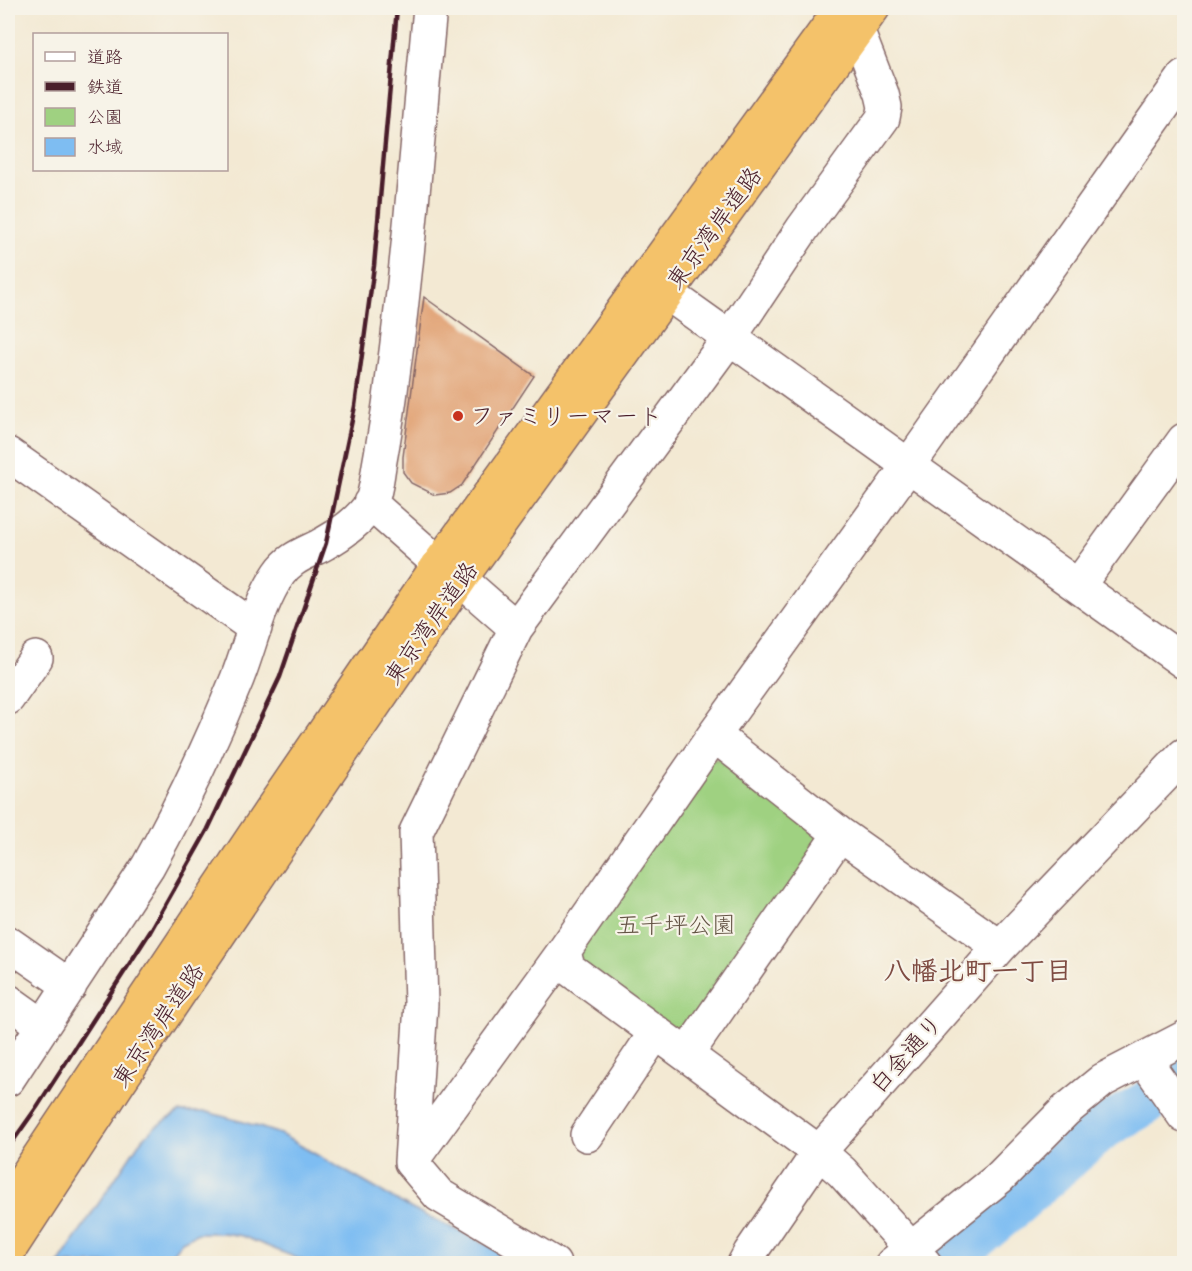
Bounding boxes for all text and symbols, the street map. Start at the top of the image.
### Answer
legend [33,33,228,171]
text: 道路 [87,46,123,72]
text: 鉄道 [87,76,123,102]
text: 公園 [87,106,123,132]
text: 水域 [87,136,123,162]
street label: 東京湾岸道路 [660,161,773,298]
place label: ファミリーマート [470,401,662,436]
marker: ファミリーマート [451,409,465,423]
street label: 東京湾岸道路 [377,555,489,693]
park label: 五千坪公園 [616,910,736,945]
district label: 八幡北町一丁目 [884,954,1073,993]
street label: 東京湾岸道路 [105,957,215,1096]
street label: 白金通り [863,1008,953,1103]

